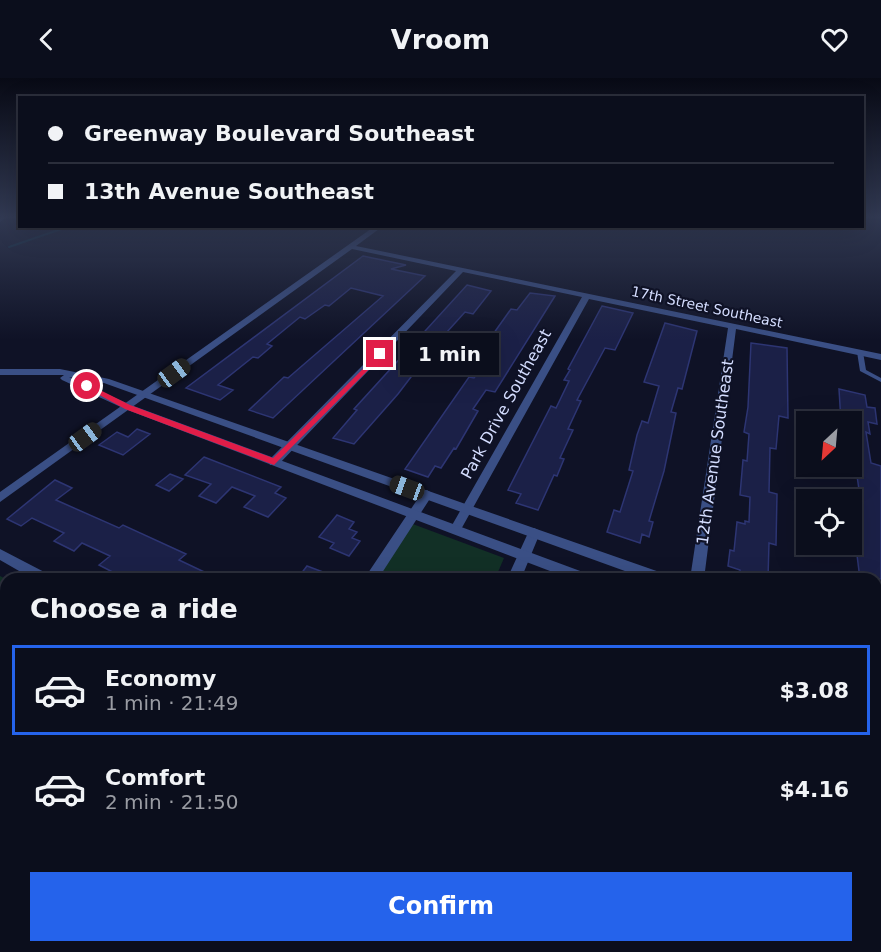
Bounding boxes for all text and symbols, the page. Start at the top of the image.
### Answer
icon: back [30,23,63,56]
icon: heart [818,23,851,56]
text: Vroom [391,24,490,55]
text: Greenway Boulevard Southeast [84,121,475,146]
text: 13th Avenue Southeast [84,179,374,204]
street label: 17th Street Southeast [630,283,785,331]
street label: Park Drive Southeast [457,326,555,482]
callout: 1 min [401,333,500,375]
route end [366,340,393,367]
text: 1 min [418,342,481,366]
car [154,355,194,391]
street label: 12th Avenue Southeast [693,358,737,546]
route start [73,372,100,399]
north arrow [796,411,862,477]
map controls [796,411,862,555]
car [65,419,105,455]
car [387,473,427,503]
button: locate [796,489,862,555]
text: Choose a ride [30,593,238,624]
icon: car [33,663,87,717]
text: Economy [105,666,216,691]
text: $3.08 [779,678,849,703]
text: 1 min · 21:49 [105,691,239,715]
icon: car [33,762,87,816]
text: Comfort [105,765,205,790]
text: $4.16 [779,777,849,802]
text: 2 min · 21:50 [105,790,239,814]
button: Confirm [30,872,852,941]

